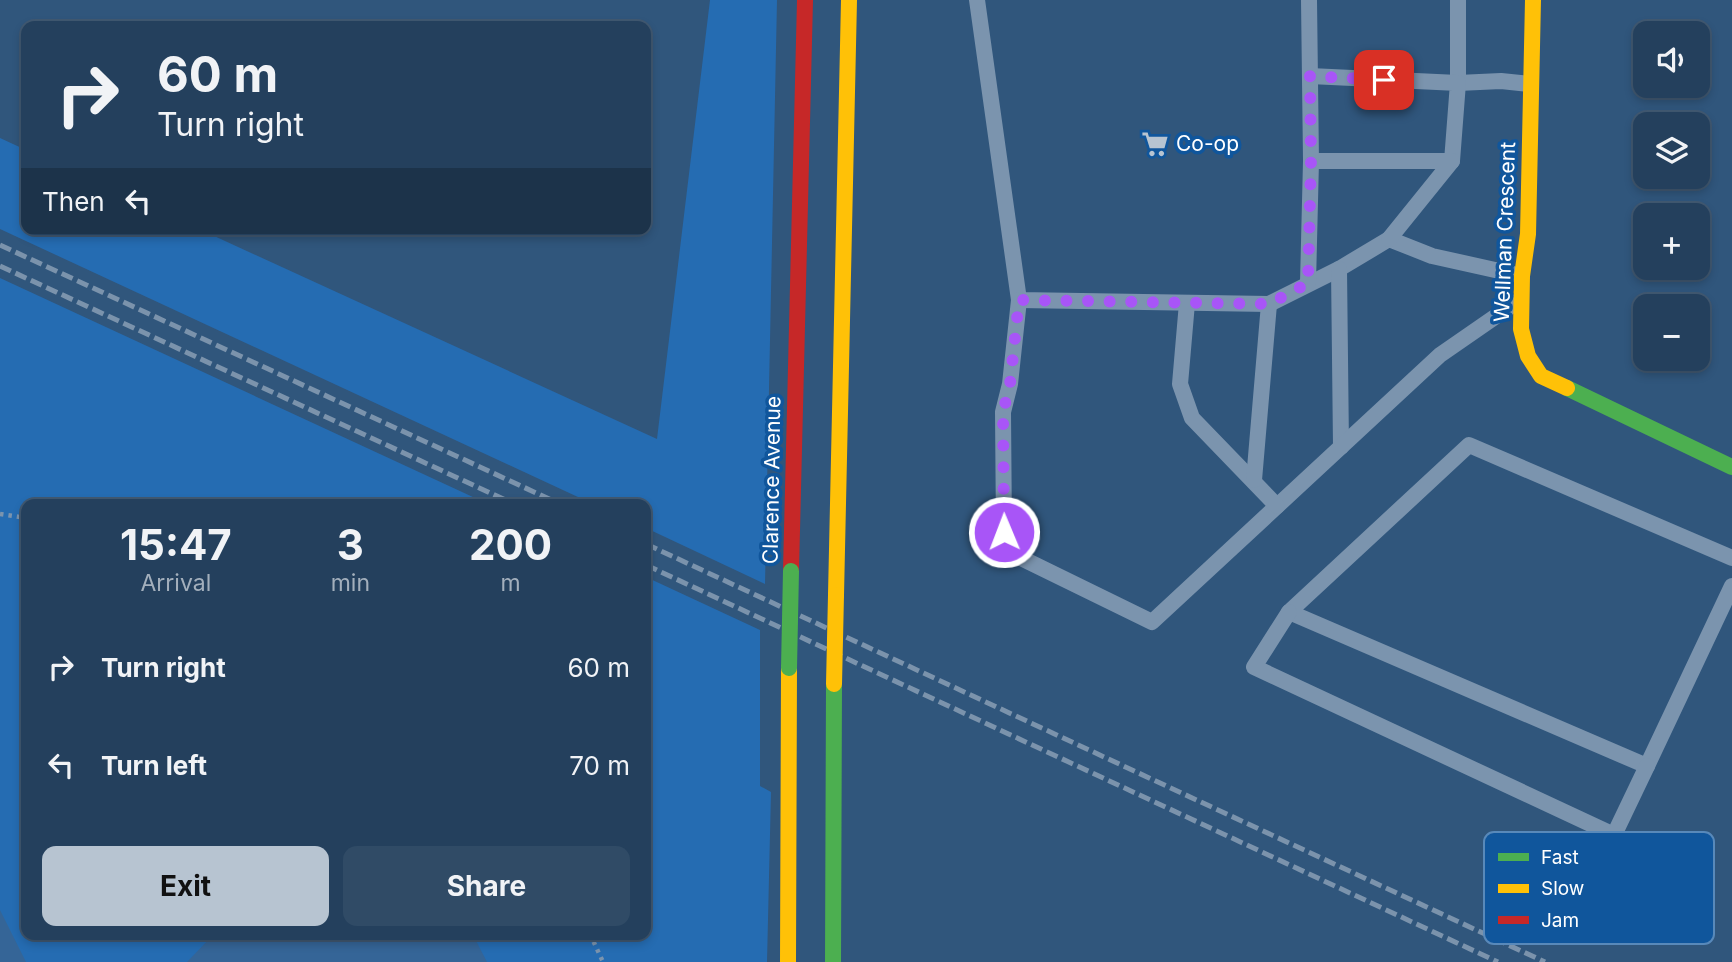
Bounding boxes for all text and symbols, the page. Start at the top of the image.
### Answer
map controls [1633,21,1710,371]
button: sound [1633,21,1710,98]
text: 60 m [157,45,278,104]
icon: right [42,49,133,140]
pin [1354,50,1414,110]
icon: arrive [1365,61,1403,99]
text: Turn right [157,105,304,144]
button: layers [1633,112,1710,189]
supermarket icon: Co-op [1140,129,1170,159]
place label: Co-op [1176,131,1239,156]
street label: Wellman Crescent [1489,141,1520,323]
icon: left [119,182,157,220]
text: Then [42,186,105,217]
button: + [1633,203,1710,280]
button: − [1633,294,1710,371]
street label: Clarence Avenue [758,396,785,564]
position arrow [967,495,1041,569]
text: 15:47 [120,519,232,570]
text: 3 [337,519,364,570]
text: 200 [469,519,552,570]
text: Arrival [140,569,211,597]
text: min [331,569,370,597]
text: m [500,569,521,597]
icon: right [42,648,80,686]
text: Turn right [101,652,226,683]
text: 60 m [567,652,630,683]
icon: left [42,746,80,784]
text: Turn left [101,750,207,781]
text: 70 m [569,750,630,781]
legend [1484,832,1714,944]
button: Exit [42,846,329,926]
button: Share [343,846,630,926]
text: Fast [1541,846,1579,869]
text: Slow [1541,877,1584,900]
text: Jam [1541,909,1579,932]

